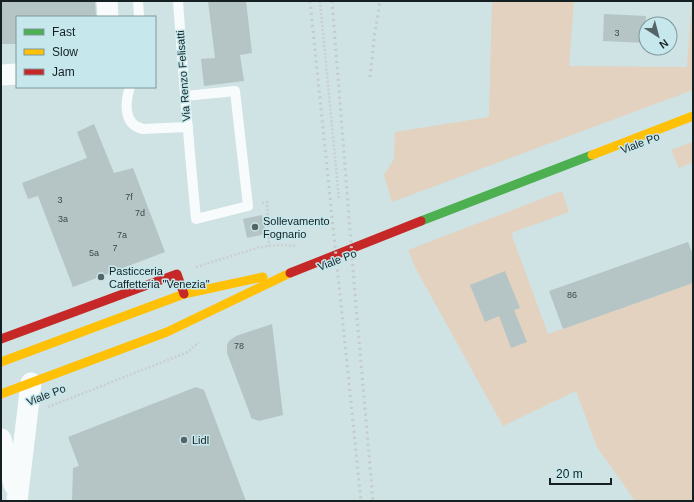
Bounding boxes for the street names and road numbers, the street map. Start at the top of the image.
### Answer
street label: Via Renzo Felisatti [174,30,192,122]
street label: Viale Po [619,130,661,156]
street label: Viale Po [316,247,358,273]
street label: Viale Po [25,382,67,408]

